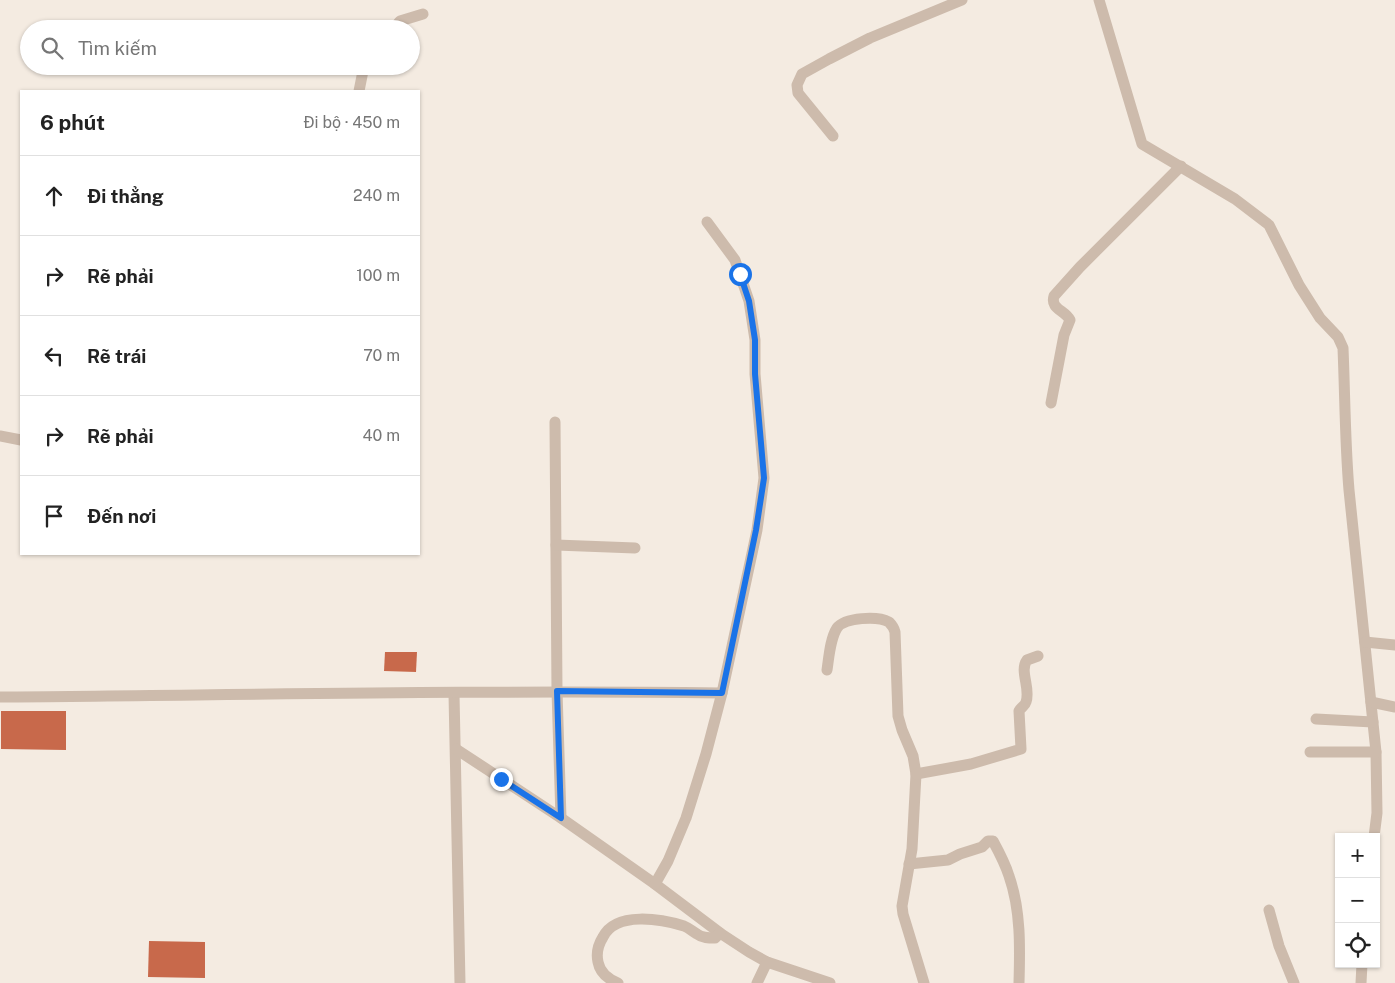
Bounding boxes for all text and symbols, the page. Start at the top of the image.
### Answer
search box [20,20,420,75]
icon: search [38,34,66,62]
text: Tìm kiếm [78,37,157,59]
text: 6 phút [40,110,105,135]
text: Đi bộ · 450 m [303,113,400,132]
icon: ahead [40,182,68,210]
text: Đi thẳng [87,185,164,207]
text: 240 m [353,186,400,205]
icon: right [40,262,68,290]
route start [729,263,752,286]
text: Rẽ phải [87,265,154,287]
text: 100 m [356,266,400,285]
icon: left [40,342,68,370]
text: Rẽ trái [87,345,146,367]
text: 70 m [363,346,400,365]
icon: right [40,422,68,450]
text: Rẽ phải [87,425,154,447]
text: 40 m [362,426,400,445]
icon: arrive [40,502,68,530]
text: Đến nơi [87,505,156,527]
route end [490,768,513,791]
map controls [1335,833,1380,968]
button: + [1335,833,1380,878]
button: − [1335,878,1380,923]
button: locate [1335,923,1380,968]

